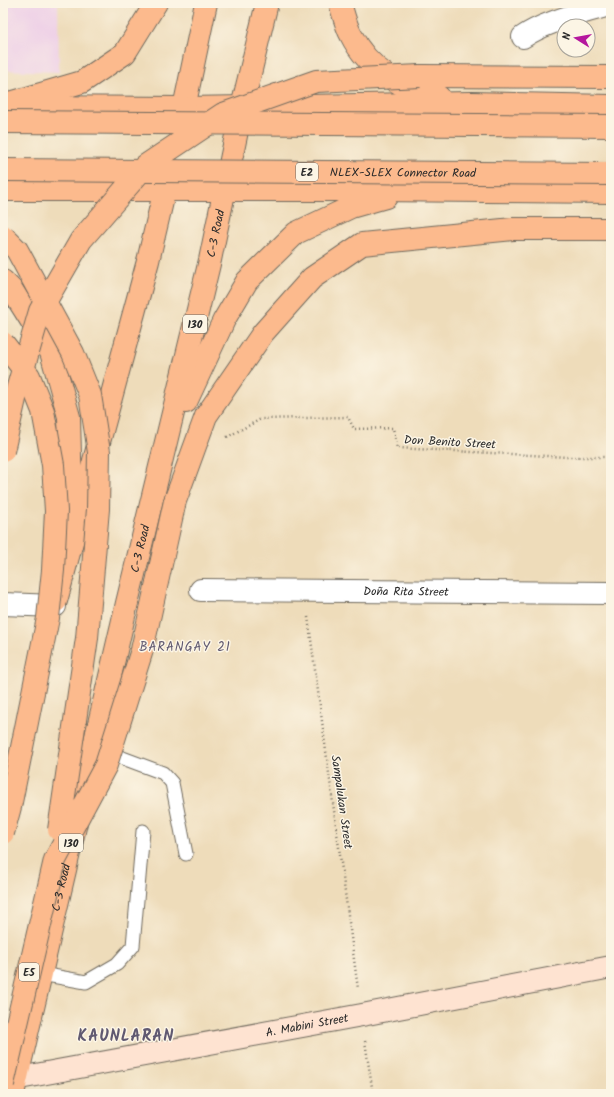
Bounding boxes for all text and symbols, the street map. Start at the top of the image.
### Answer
north arrow [556,18,596,58]
text: N [558,31,577,41]
road number: E2 [296,163,318,181]
street label: NLEX-SLEX Connector Road [330,163,477,183]
street label: C-3 Road [202,207,230,259]
road number: 130 [183,315,207,333]
street label: Don Benito Street [404,431,497,454]
street label: C-3 Road [126,522,156,575]
street label: Doña Rita Street [363,582,449,602]
district label: BARANGAY 21 [139,637,231,658]
street label: Sampalukan Street [326,754,358,851]
road number: 130 [59,834,83,852]
street label: C-3 Road [47,861,76,913]
road number: E5 [19,963,39,981]
street label: A. Mabini Street [264,1009,350,1043]
district label: KAUNLARAN [78,1024,174,1049]

